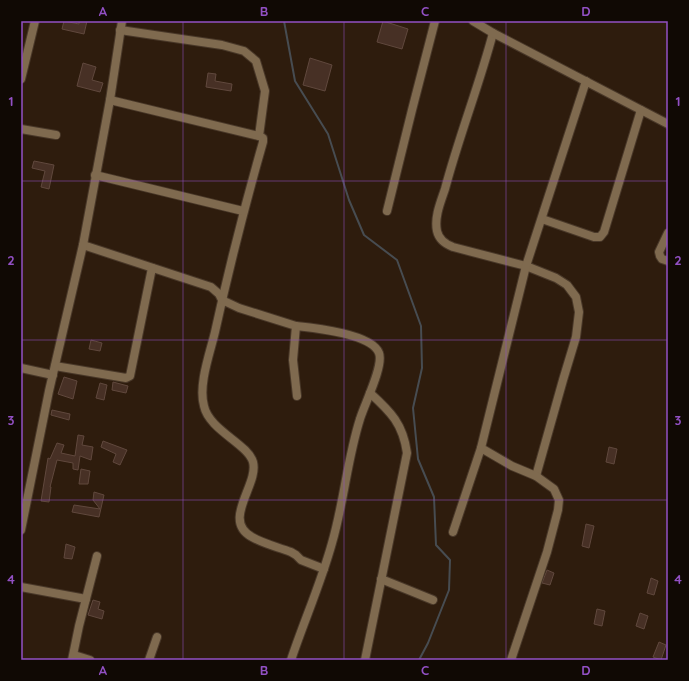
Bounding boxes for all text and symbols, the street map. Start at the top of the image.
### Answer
text: A [99,3,108,19]
text: B [260,3,268,19]
text: C [421,3,429,19]
text: D [581,3,591,19]
text: 1 [8,93,14,109]
text: 1 [675,93,681,109]
text: 2 [7,252,15,268]
text: 2 [674,252,682,268]
text: 3 [8,412,15,428]
text: 3 [675,412,682,428]
text: 4 [7,571,15,587]
text: 4 [674,571,682,587]
text: A [99,662,108,678]
text: B [260,662,268,678]
text: C [421,662,429,678]
text: D [581,662,591,678]

